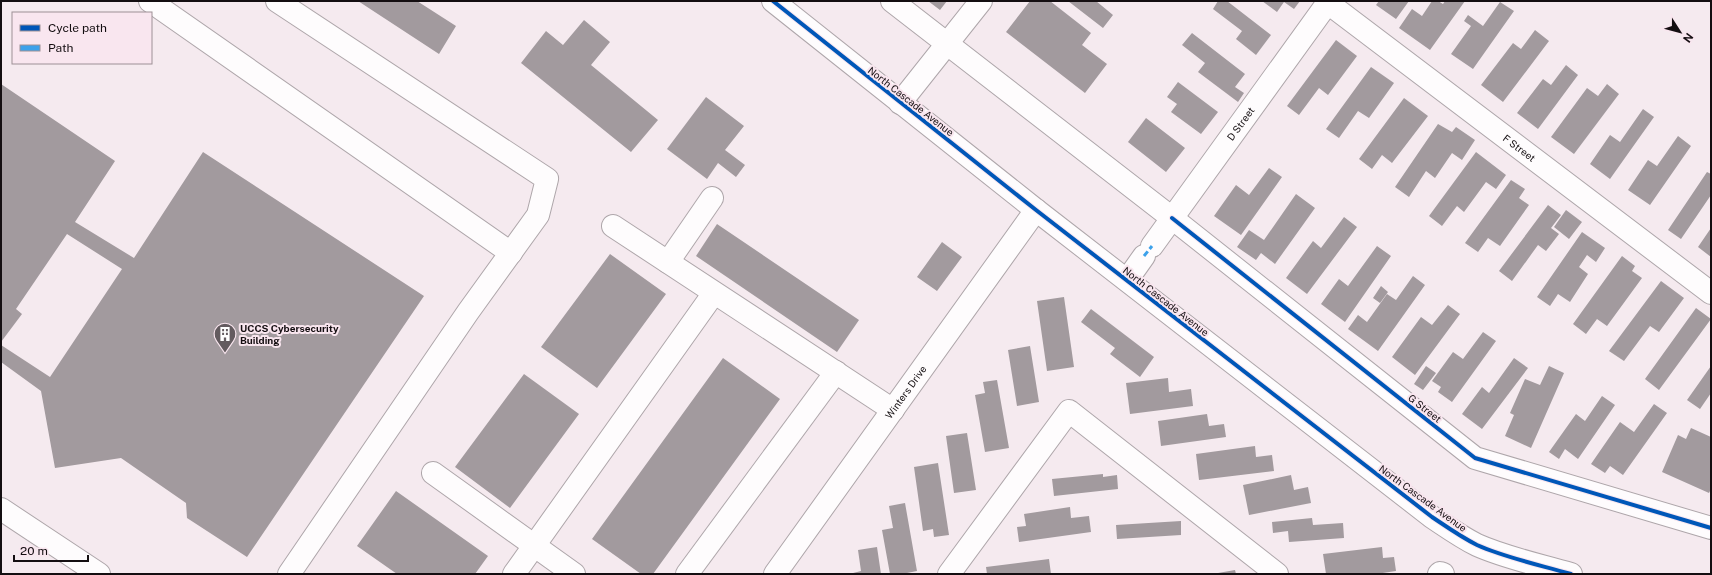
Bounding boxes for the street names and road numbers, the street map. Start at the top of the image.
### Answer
street label: North Cascade Avenue [866,64,957,138]
street label: D Street [1224,104,1257,143]
street label: F Street [1501,132,1538,164]
street label: North Cascade Avenue [1121,264,1212,338]
street label: Winters Drive [882,363,929,421]
street label: G Street [1406,391,1444,425]
street label: North Cascade Avenue [1377,462,1470,534]

